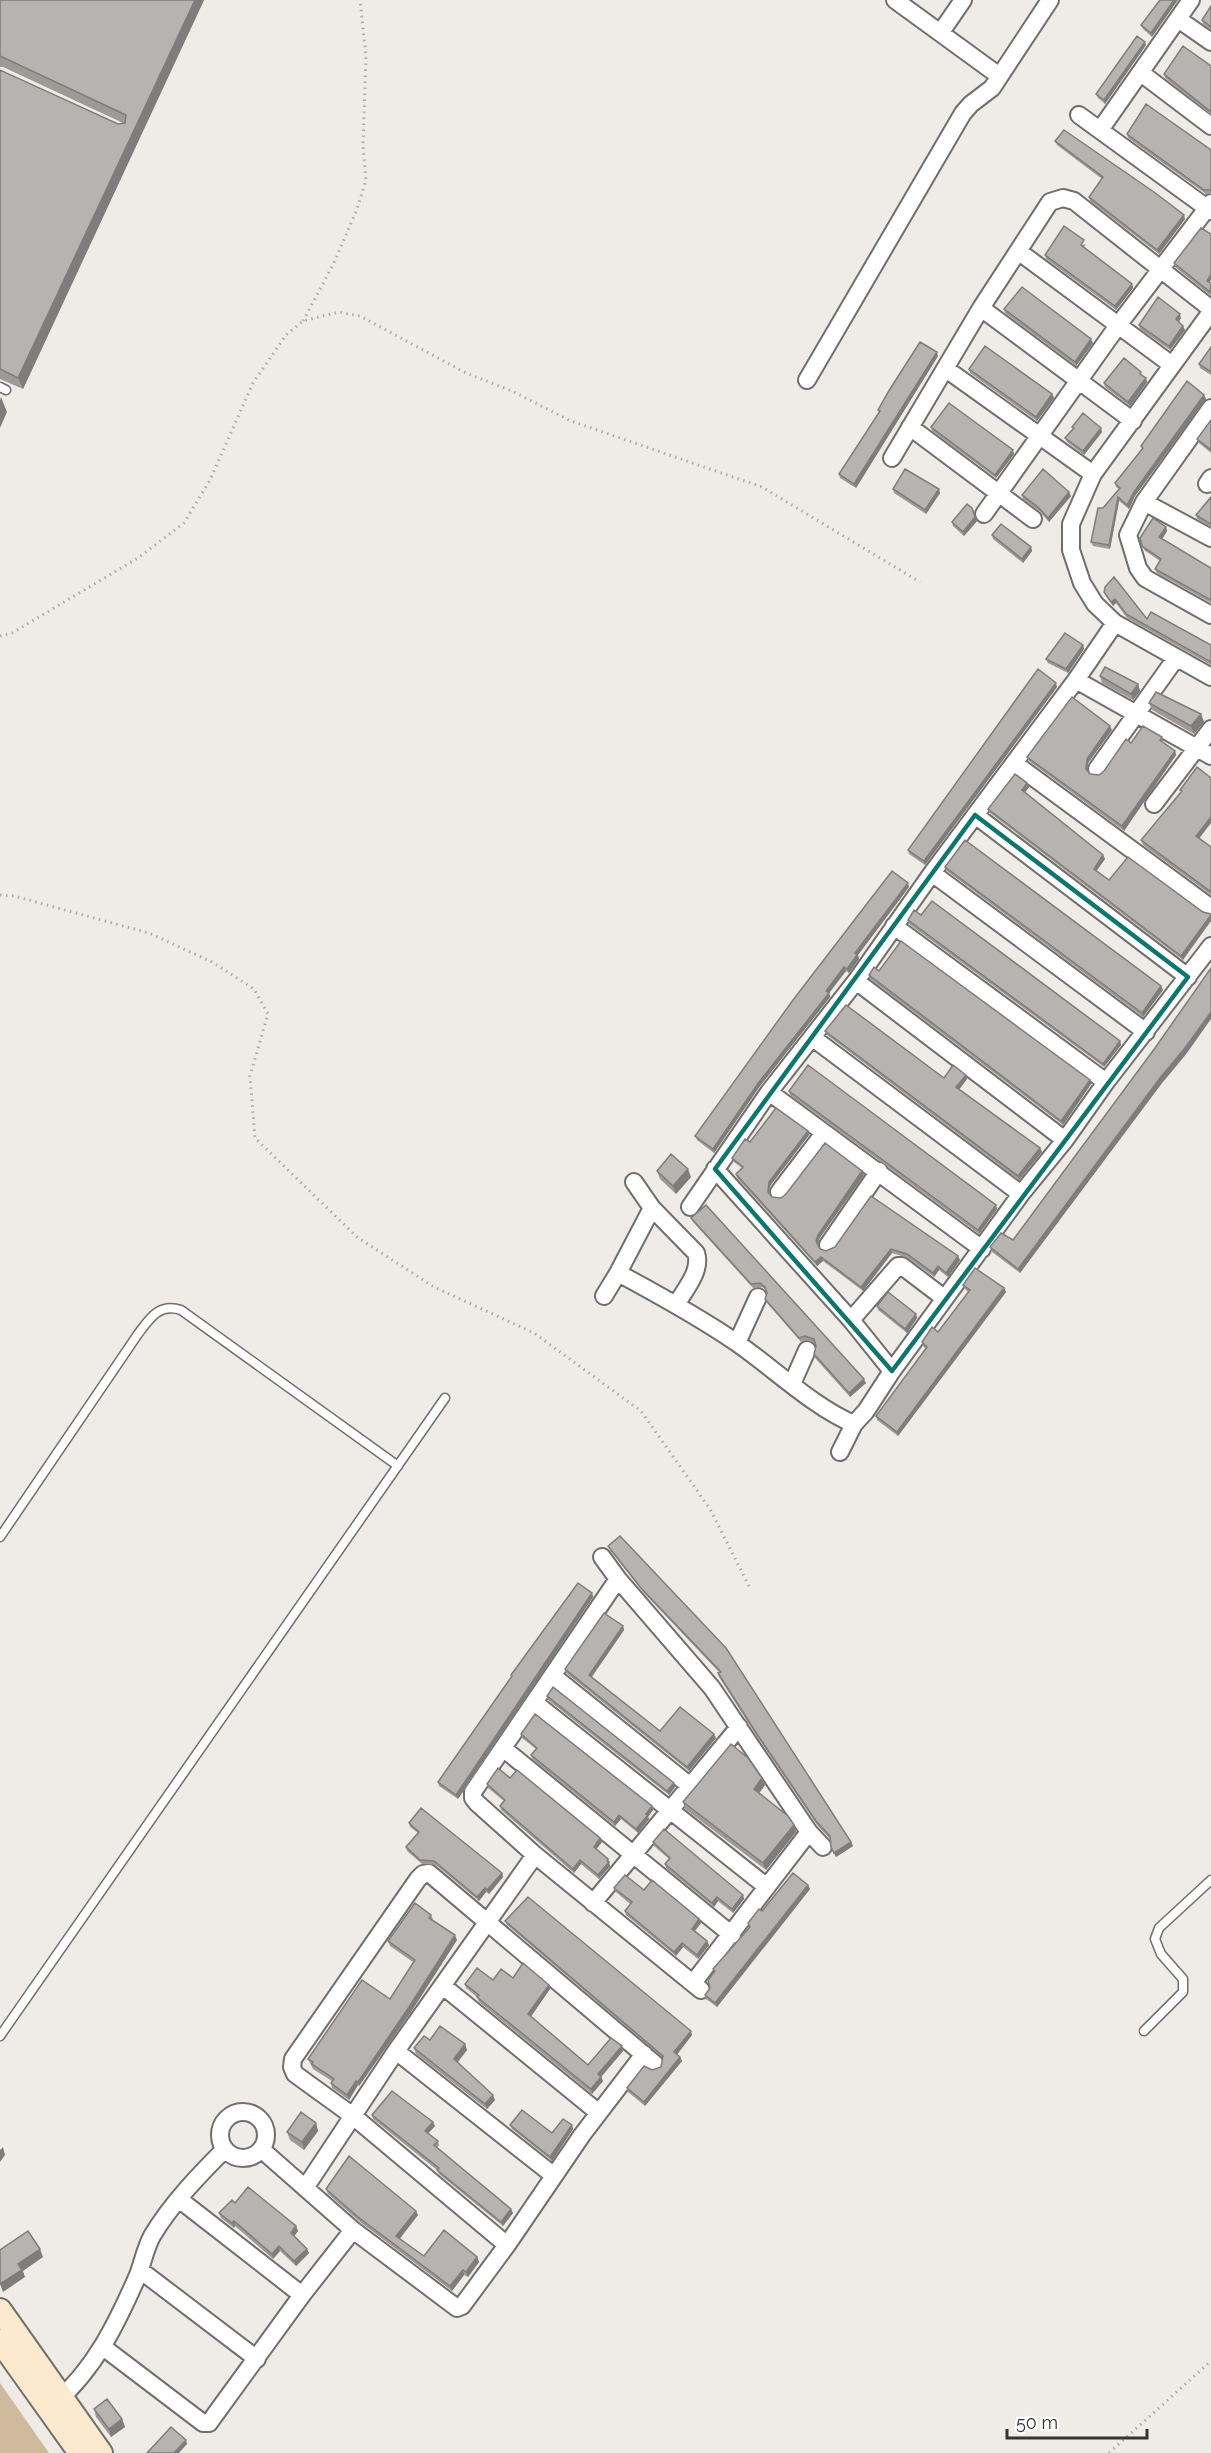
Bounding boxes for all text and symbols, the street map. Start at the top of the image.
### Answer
scale bar [1007,2402,1146,2440]
text: 50 m [1016,2412,1058,2433]

